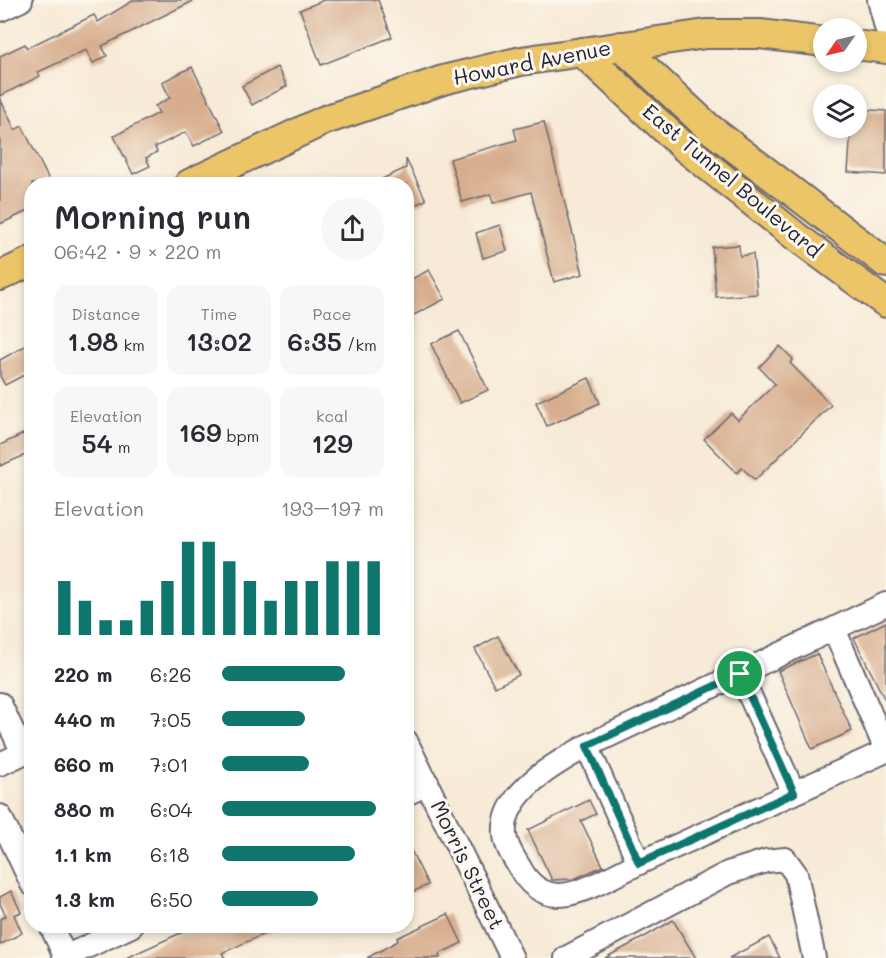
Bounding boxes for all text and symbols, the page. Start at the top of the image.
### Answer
north arrow [813,18,867,72]
map controls [813,18,867,138]
street label: Howard Avenue [451,33,613,90]
button: layers [813,84,867,138]
street label: East Tunnel Boulevard [638,97,828,263]
text: Morning run [54,194,251,237]
button: share [321,197,384,260]
text: 06:42 · 9 × 220 m [54,238,221,264]
text: Distance [72,303,140,324]
text: Time [201,303,237,324]
text: Pace [312,303,352,324]
text: 1.98 [67,324,118,358]
text: 13:02 [186,324,252,358]
text: 6:35 [287,324,342,358]
text: km [118,334,145,355]
text: /km [342,334,377,355]
text: Elevation [70,405,142,426]
text: kcal [316,405,348,426]
text: 169 [179,415,221,449]
text: bpm [221,425,259,446]
text: 54 [81,426,113,460]
text: 129 [311,426,353,460]
text: m [113,436,131,457]
text: Elevation [54,495,144,521]
text: 193–197 m [281,495,384,521]
pin [714,648,765,699]
icon: arrive [723,657,756,690]
text: 220 m [54,661,112,687]
text: 6:26 [150,661,192,687]
text: 440 m [54,706,115,732]
text: 7:05 [150,706,191,732]
text: 660 m [54,751,114,777]
text: 7:01 [150,751,189,777]
street label: Morris Street [425,795,511,933]
text: 880 m [54,796,115,822]
text: 6:04 [150,796,192,822]
text: 1.1 km [54,841,112,867]
text: 6:18 [150,841,189,867]
text: 1.3 km [54,886,115,912]
text: 6:50 [150,886,192,912]

